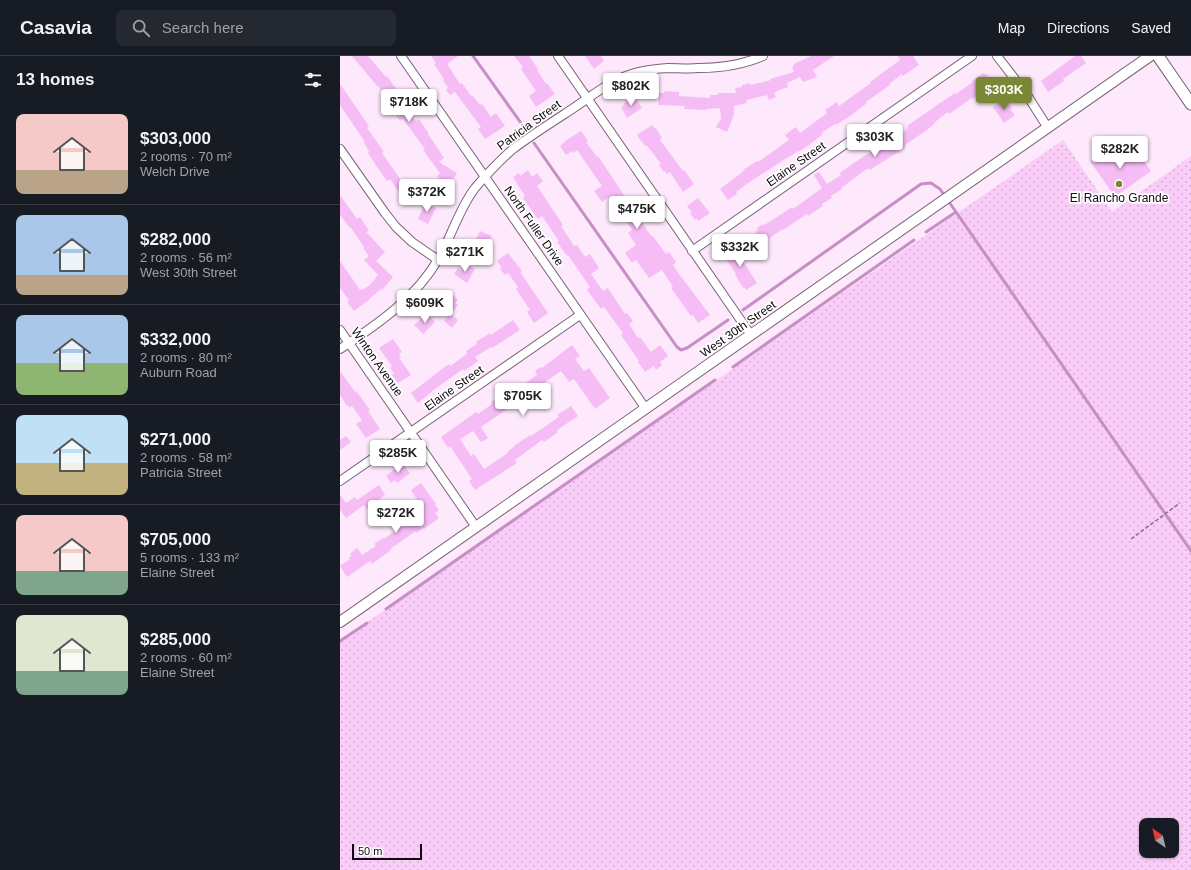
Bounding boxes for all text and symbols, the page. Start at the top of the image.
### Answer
search box [116,10,396,46]
text: Casavia [20,17,92,38]
icon: search [130,17,152,39]
text: Search here [162,19,244,36]
text: Map [998,20,1025,36]
text: Directions [1047,20,1109,36]
text: Saved [1131,20,1171,36]
icon: filters [302,69,324,91]
text: 13 homes [16,70,94,89]
pin: $802K [603,73,659,107]
pin: $303K [976,77,1032,111]
text: $802K [612,78,650,93]
text: $303K [985,82,1023,97]
pin: $718K [381,89,437,123]
text: $718K [390,94,428,109]
street label: Patricia Street [494,97,564,153]
pin: $303K [847,124,903,158]
text: $303,000 [140,129,211,148]
text: $303K [856,129,894,144]
icon: home [48,130,96,178]
pin: $282K [1092,136,1148,170]
street label: Elaine Street [764,138,829,189]
text: $282K [1101,141,1139,156]
text: 2 rooms · 70 m² [140,149,232,164]
text: Welch Drive [140,164,210,179]
pin: $372K [399,179,455,213]
marker: El Rancho Grande [1114,179,1124,189]
street label: North Fuller Drive [501,183,567,269]
text: $372K [408,184,446,199]
place label: El Rancho Grande [1070,191,1169,205]
pin: $475K [609,196,665,230]
text: $475K [618,201,656,216]
text: $282,000 [140,230,211,249]
icon: home [48,231,96,279]
pin: $332K [712,234,768,268]
pin: $271K [437,239,493,273]
text: $332K [721,239,759,254]
text: $271K [446,244,484,259]
text: 2 rooms · 56 m² [140,250,232,265]
text: West 30th Street [140,265,237,280]
pin: $609K [397,290,453,324]
text: $609K [406,295,444,310]
street label: West 30th Street [697,297,779,360]
street label: Winton Avenue [348,325,406,399]
text: $332,000 [140,330,211,349]
icon: home [48,331,96,379]
text: 2 rooms · 80 m² [140,350,232,365]
street label: Elaine Street [422,362,487,413]
text: Auburn Road [140,365,217,380]
pin: $705K [495,383,551,417]
text: $705K [504,388,542,403]
text: $271,000 [140,430,211,449]
icon: home [48,431,96,479]
pin: $285K [370,440,426,474]
text: $285K [379,445,417,460]
text: 2 rooms · 58 m² [140,450,232,465]
text: Patricia Street [140,465,222,480]
pin: $272K [368,500,424,534]
text: $272K [377,505,415,520]
text: $705,000 [140,530,211,549]
icon: home [48,531,96,579]
text: 5 rooms · 133 m² [140,550,239,565]
text: Elaine Street [140,565,214,580]
text: $285,000 [140,630,211,649]
icon: home [48,631,96,679]
text: 2 rooms · 60 m² [140,650,232,665]
text: Elaine Street [140,665,214,680]
north arrow [1139,818,1179,858]
map controls [1139,818,1179,858]
scale bar [352,842,422,861]
text: 50 m [358,845,382,857]

